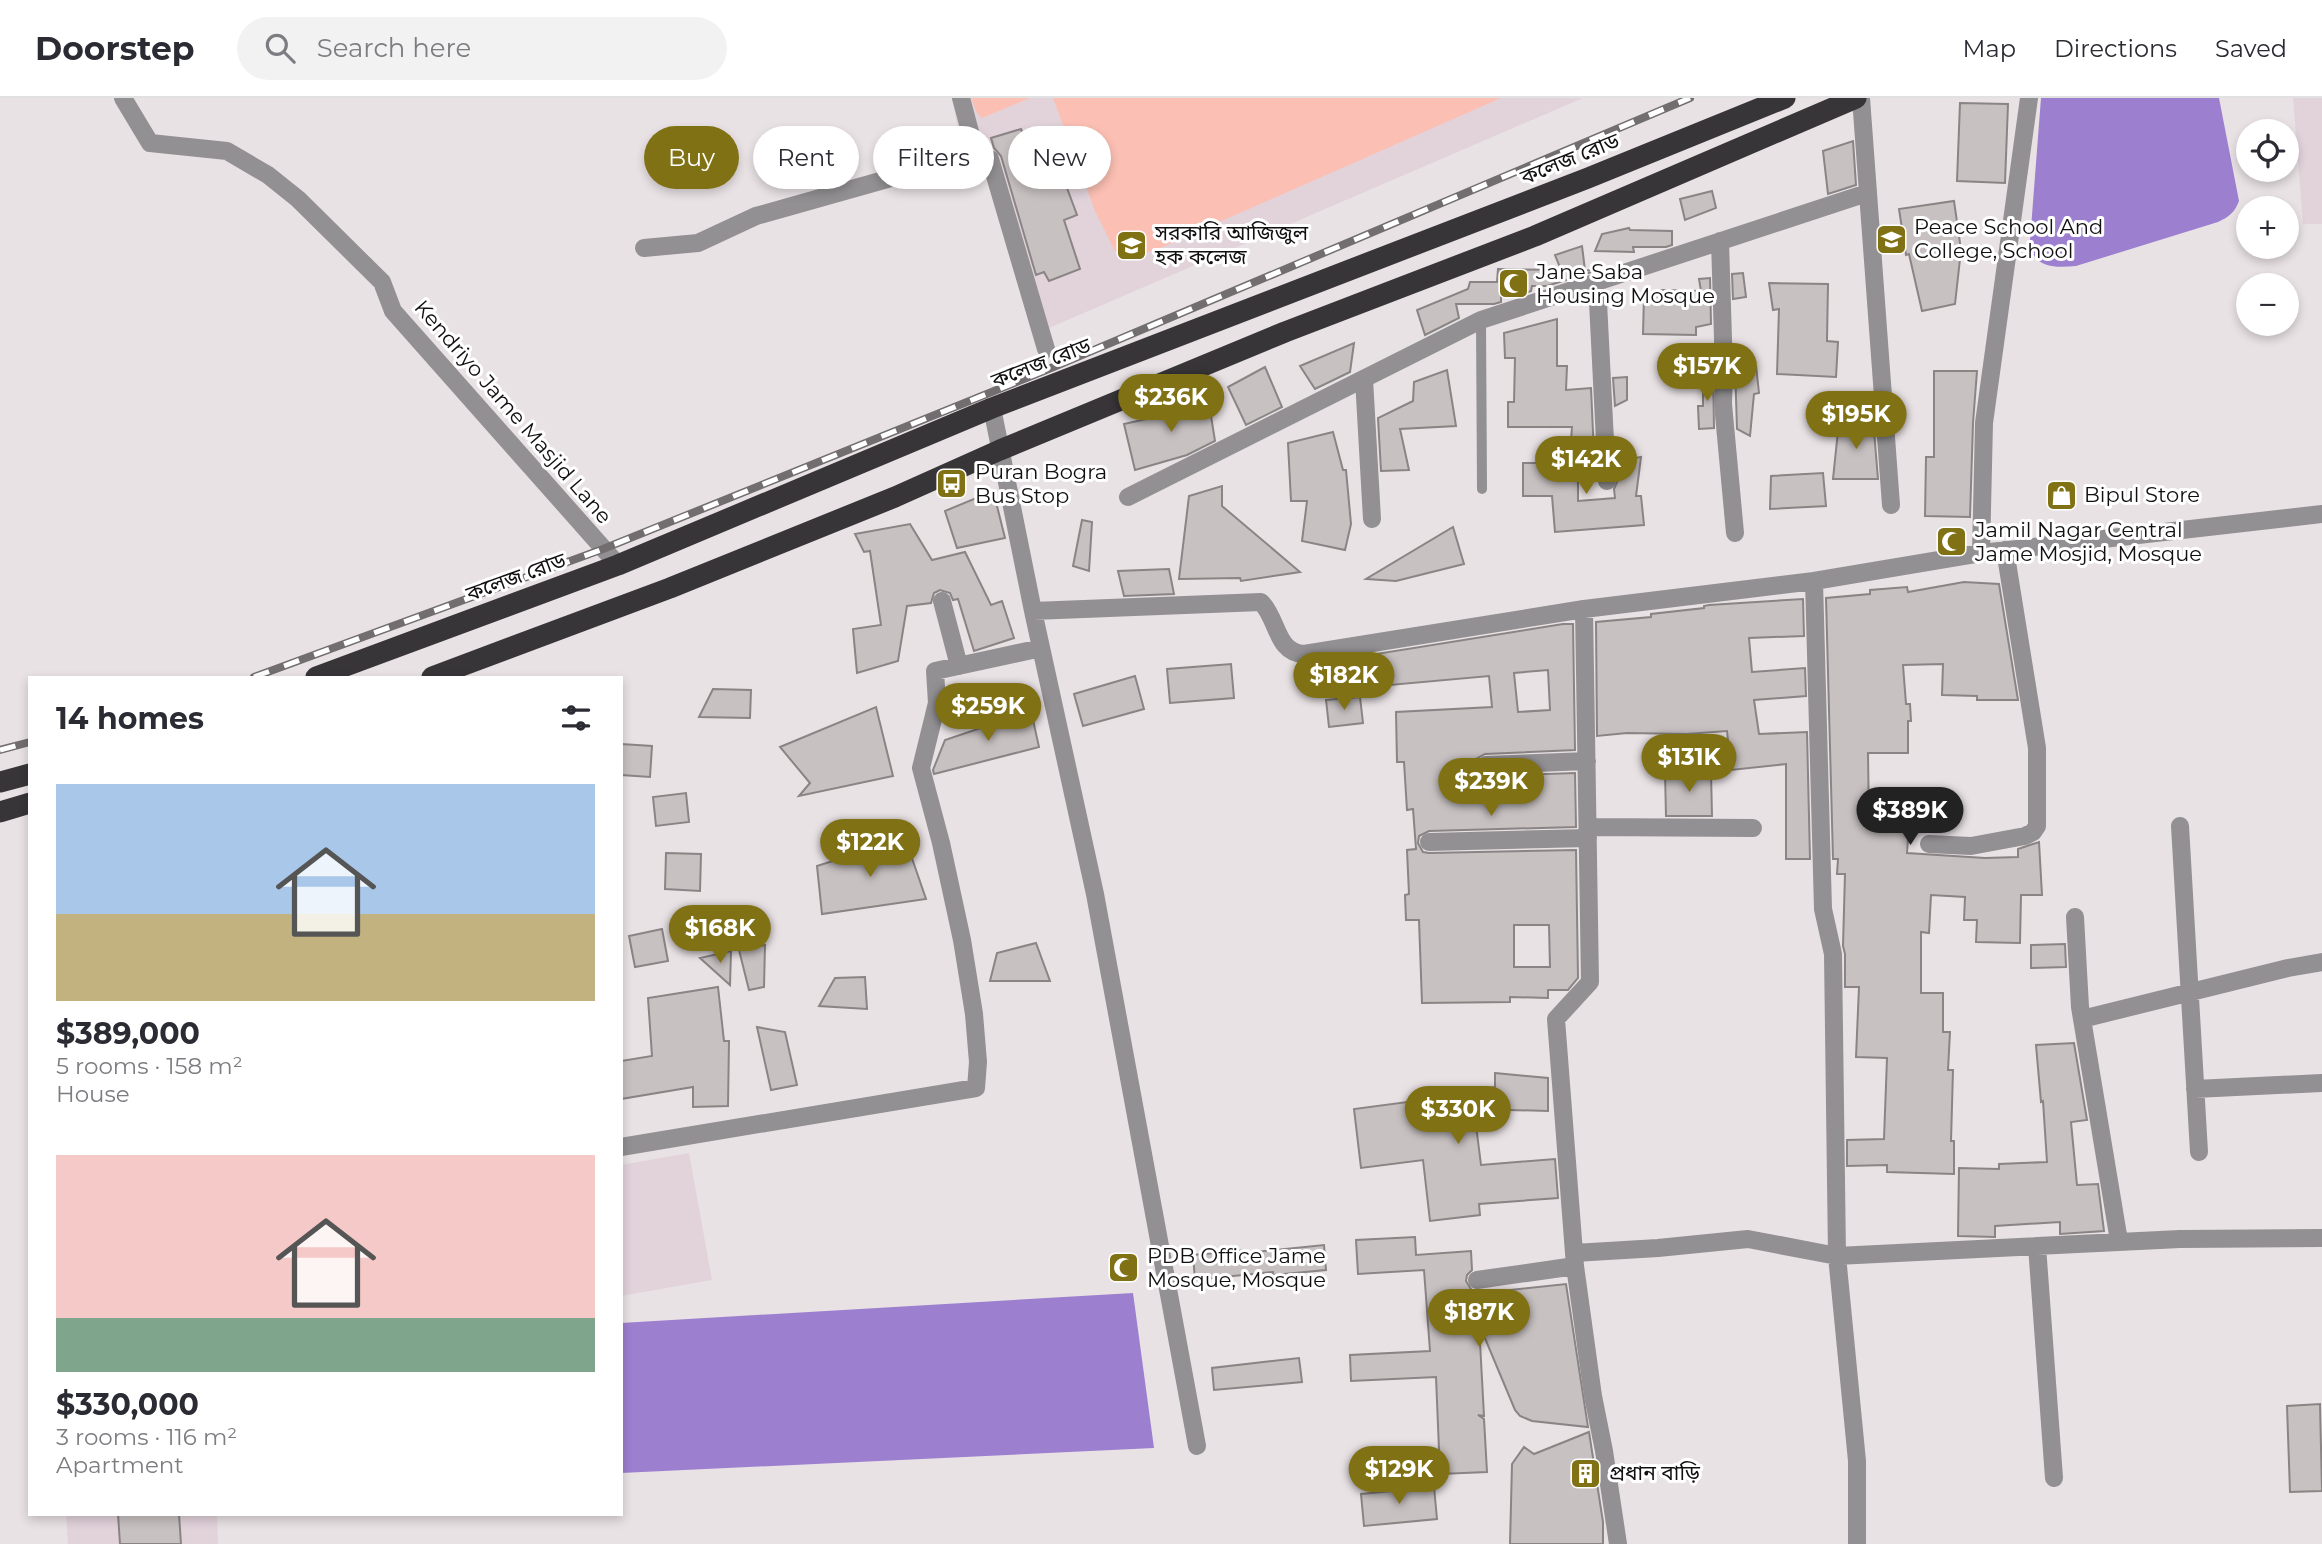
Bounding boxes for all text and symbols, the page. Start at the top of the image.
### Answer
search box [237,17,727,80]
text: Doorstep [35,28,195,68]
icon: search [261,29,299,67]
text: Search here [317,32,471,64]
text: Map [1963,34,2016,63]
text: Directions [2054,34,2177,63]
text: Saved [2215,34,2287,63]
map controls [2236,119,2299,336]
button: locate [2236,119,2299,182]
chip: Buy [644,126,739,189]
chip: Rent [753,126,859,189]
chip: Filters [873,126,994,189]
chip: New [1008,126,1111,189]
street label: কলেজ রোড [1516,127,1624,190]
button: + [2236,196,2299,259]
place label: Peace School And College, School [1914,214,2103,263]
place label: সরকারি আজিজুল হক কলেজ [1154,220,1309,269]
school or university icon: Peace School And College, School [1874,222,1908,256]
school or university icon: সরকারি আজিজুল হক কলেজ [1115,228,1149,262]
place label: Jane Saba Housing Mosque [1535,259,1715,308]
mosque icon: Jane Saba Housing Mosque [1496,267,1530,301]
button: − [2236,273,2299,336]
street label: Kendriyo Jame Masjid Lane [409,295,617,529]
street label: কলেজ রোড [987,332,1095,393]
pin: $157K [1658,344,1756,403]
text: $157K [1673,352,1741,380]
pin: $236K [1122,374,1220,434]
text: $236K [1134,383,1208,411]
pin: $195K [1807,392,1905,451]
text: $195K [1822,400,1890,428]
pin: $142K [1537,436,1635,496]
text: $142K [1551,445,1621,473]
place label: Puran Bogra Bus Stop [975,459,1107,508]
bus stop icon: Puran Bogra Bus Stop [935,467,969,501]
shop icon: Bipul Store [2044,478,2078,512]
place label: Bipul Store [2084,482,2200,507]
place label: Jamil Nagar Central Jame Mosjid, Mosque [1974,517,2202,566]
mosque icon: Jamil Nagar Central Jame Mosjid, Mosque [1935,525,1969,559]
street label: কলেজ রোড [462,547,570,606]
pin: $182K [1295,652,1393,712]
text: $182K [1309,661,1379,689]
pin: $259K [939,684,1037,743]
text: $259K [951,692,1025,720]
icon: filters [557,699,595,737]
text: 14 homes [56,700,204,737]
pin: $131K [1640,734,1738,794]
text: $131K [1657,743,1721,771]
pin: $239K [1442,758,1540,818]
text: $239K [1454,767,1528,795]
pin: $389K [1861,788,1959,847]
text: $389K [1872,796,1948,824]
pin: $122K [821,820,919,879]
text: $122K [836,828,904,856]
icon: home [263,829,389,955]
pin: $168K [671,906,769,965]
text: $168K [685,914,755,942]
text: $389,000 [56,1015,200,1052]
text: 5 rooms · 158 m² [56,1052,243,1080]
text: House [56,1080,130,1108]
pin: $330K [1409,1086,1507,1146]
text: $330K [1421,1095,1495,1123]
icon: home [263,1200,389,1326]
place label: PDB Office Jame Mosque, Mosque [1147,1243,1326,1292]
mosque icon: PDB Office Jame Mosque, Mosque [1107,1251,1141,1285]
pin: $187K [1430,1290,1528,1349]
text: $187K [1444,1298,1514,1326]
text: $330,000 [56,1386,199,1423]
text: 3 rooms · 116 m² [56,1423,237,1451]
pin: $129K [1350,1446,1448,1506]
text: Apartment [56,1451,184,1479]
text: $129K [1365,1455,1433,1483]
building icon: প্রধান বাড়ি [1569,1456,1603,1490]
place label: প্রধান বাড়ি [1609,1460,1701,1485]

